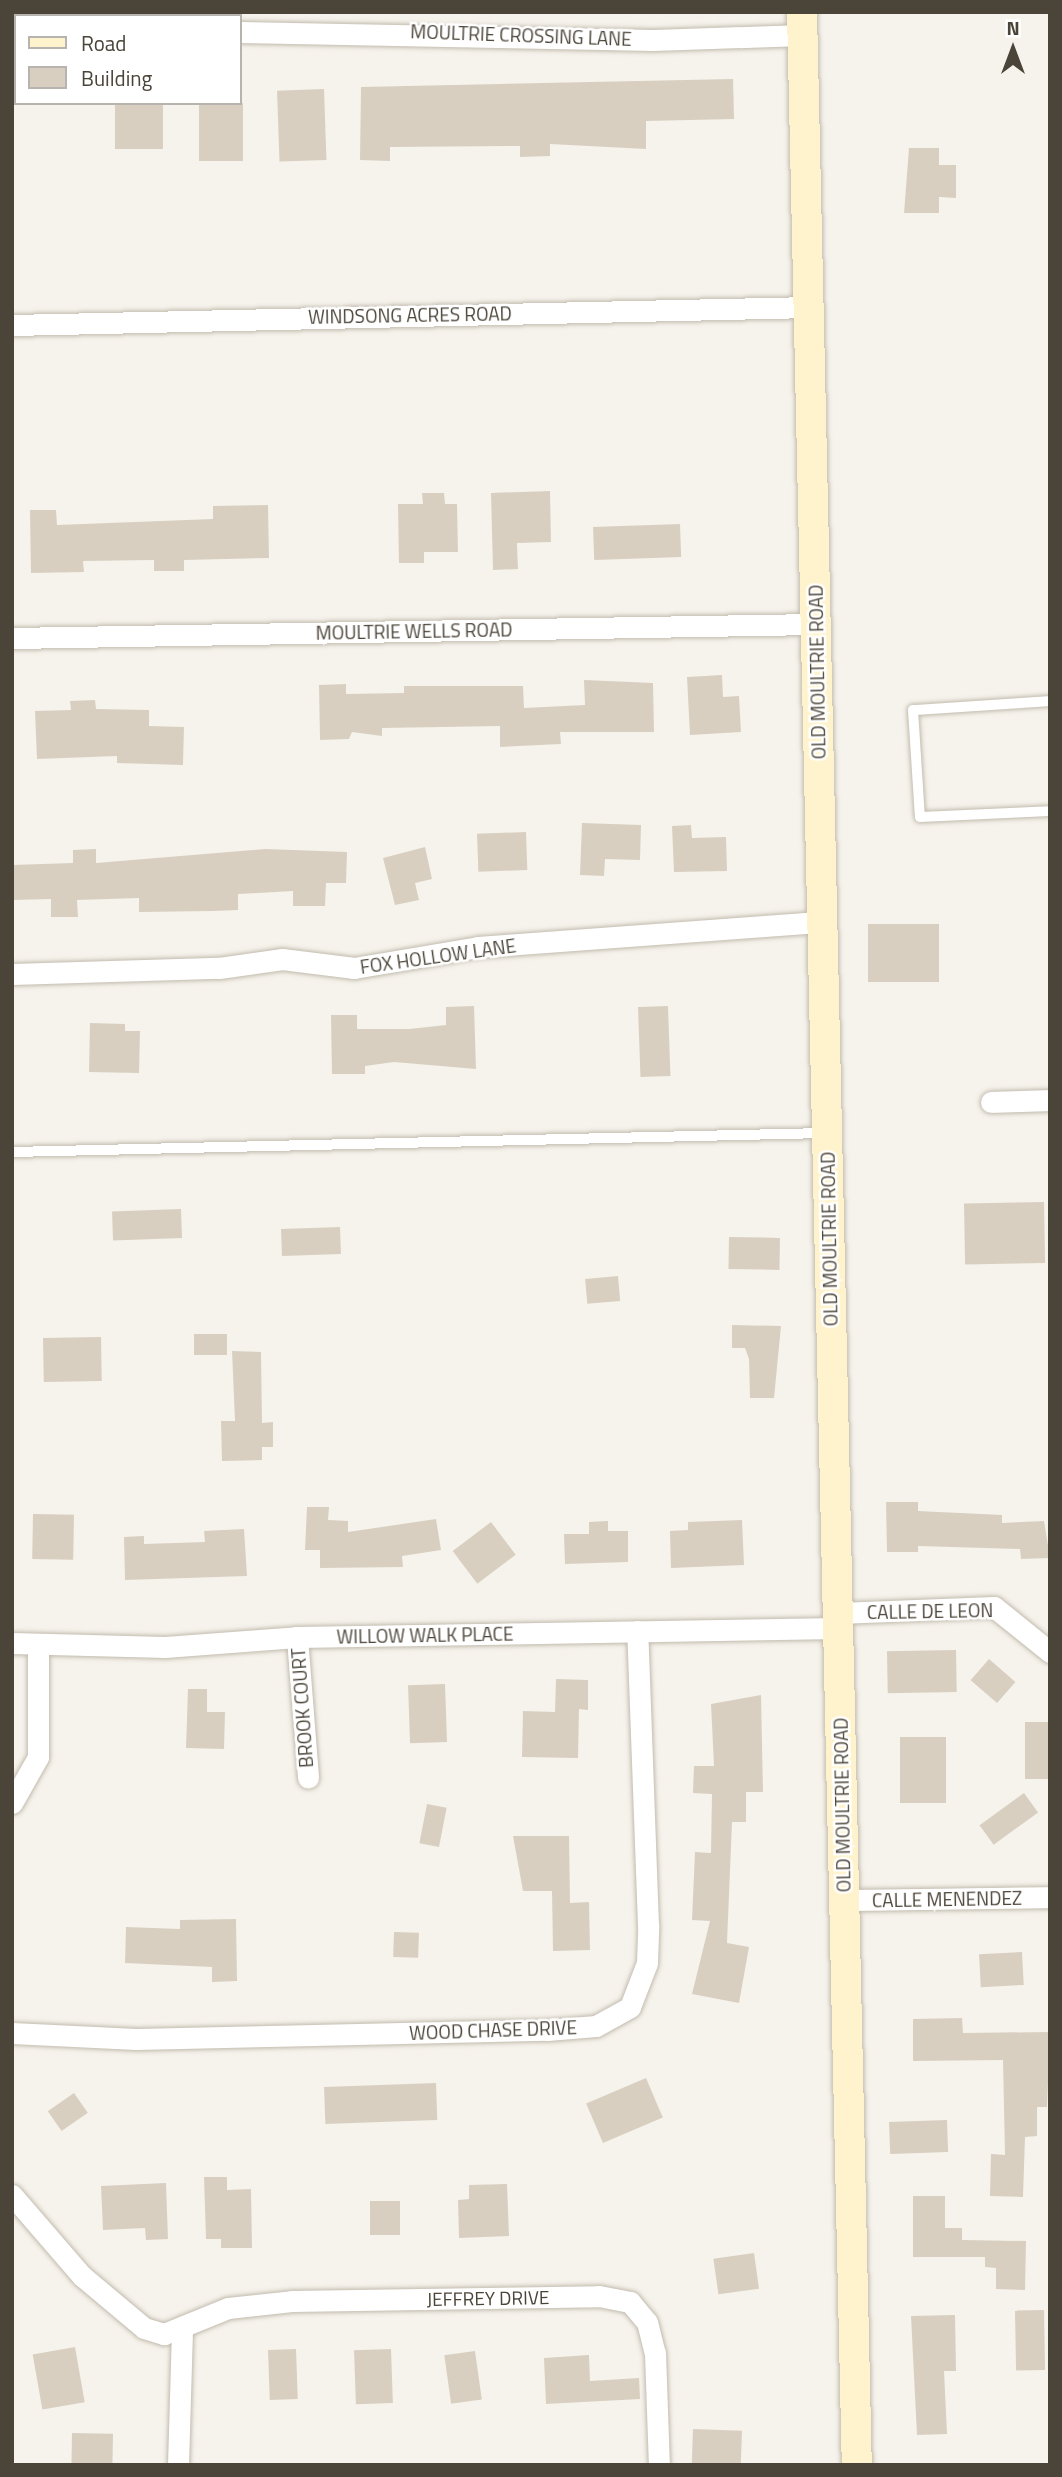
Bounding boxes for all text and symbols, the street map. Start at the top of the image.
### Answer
text: N [1006,13,1020,42]
legend [14,14,242,105]
north arrow [978,14,1048,84]
street label: MOULTRIE CROSSING LANE [410,20,632,50]
text: Road [81,27,126,59]
text: Building [81,62,152,94]
street label: WINDSONG ACRES ROAD [308,302,512,328]
street label: OLD MOULTRIE ROAD [804,584,830,760]
street label: MOULTRIE WELLS ROAD [315,618,513,644]
street label: FOX HOLLOW LANE [359,934,517,978]
street label: OLD MOULTRIE ROAD [816,1151,842,1327]
street label: CALLE DE LEON [867,1598,993,1624]
street label: WILLOW WALK PLACE [336,1622,514,1648]
street label: BROOK COURT [286,1647,318,1769]
street label: OLD MOULTRIE ROAD [829,1717,855,1893]
street label: CALLE MENENDEZ [872,1886,1022,1912]
street label: WOOD CHASE DRIVE [409,2016,577,2044]
street label: JEFFREY DRIVE [426,2286,550,2310]

